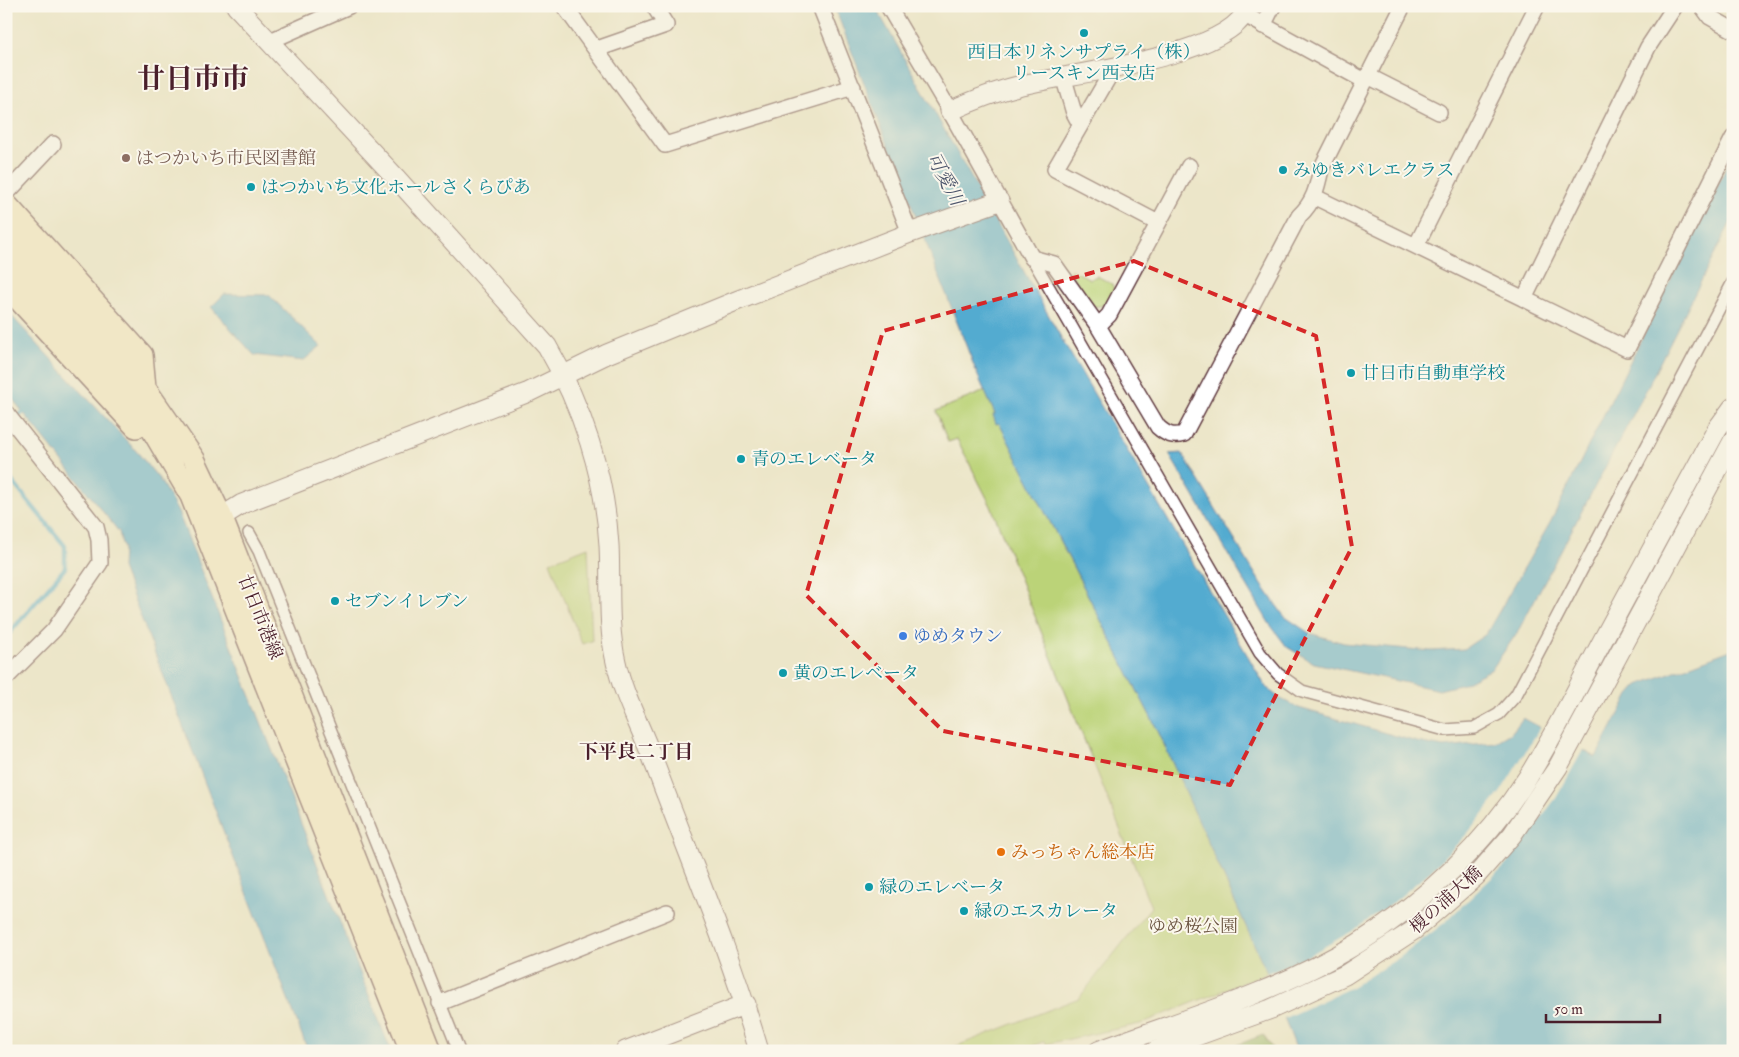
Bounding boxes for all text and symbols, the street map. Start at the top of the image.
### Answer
marker: 西日本リネンサプライ（株） リースキン西支店 [1078,27,1090,39]
place label: 西日本リネンサプライ（株） リースキン西支店 [967,41,1201,85]
district label: 廿日市市 [137,62,249,97]
place label: はつかいち市民図書館 [136,147,316,170]
water label: 可愛川 [921,148,970,212]
marker: はつかいち市民図書館 [120,152,132,164]
place label: みゆきバレエクラス [1293,159,1454,182]
marker: みゆきバレエクラス [1277,164,1289,176]
place label: はつかいち文化ホールさくらぴあ [261,176,531,199]
marker: はつかいち文化ホールさくらぴあ [245,181,257,193]
place label: 廿日市自動車学校 [1361,362,1505,385]
marker: 廿日市自動車学校 [1345,367,1357,379]
place label: 青のエレベータ [751,448,877,471]
marker: 青のエレベータ [735,453,747,465]
street label: 廿日市港線 [232,571,288,663]
place label: セブンイレブン [345,590,469,613]
marker: セブンイレブン [329,595,341,607]
place label: ゆめタウン [913,625,1003,648]
marker: ゆめタウン [897,630,909,642]
place label: 黄のエレベータ [793,662,919,685]
marker: 黄のエレベータ [777,667,789,679]
district label: 下平良二丁目 [579,740,693,764]
place label: みっちゃん総本店 [1011,841,1155,864]
marker: みっちゃん総本店 [995,846,1007,858]
street label: 榎の浦大橋 [1405,861,1487,939]
place label: 緑のエレベータ [879,876,1005,899]
marker: 緑のエレベータ [863,881,875,893]
place label: 緑のエスカレータ [974,900,1118,923]
marker: 緑のエスカレータ [958,905,970,917]
park label: ゆめ桜公園 [1148,915,1238,938]
scale bar [1546,992,1660,1024]
text: 50 m [1554,1000,1583,1019]

